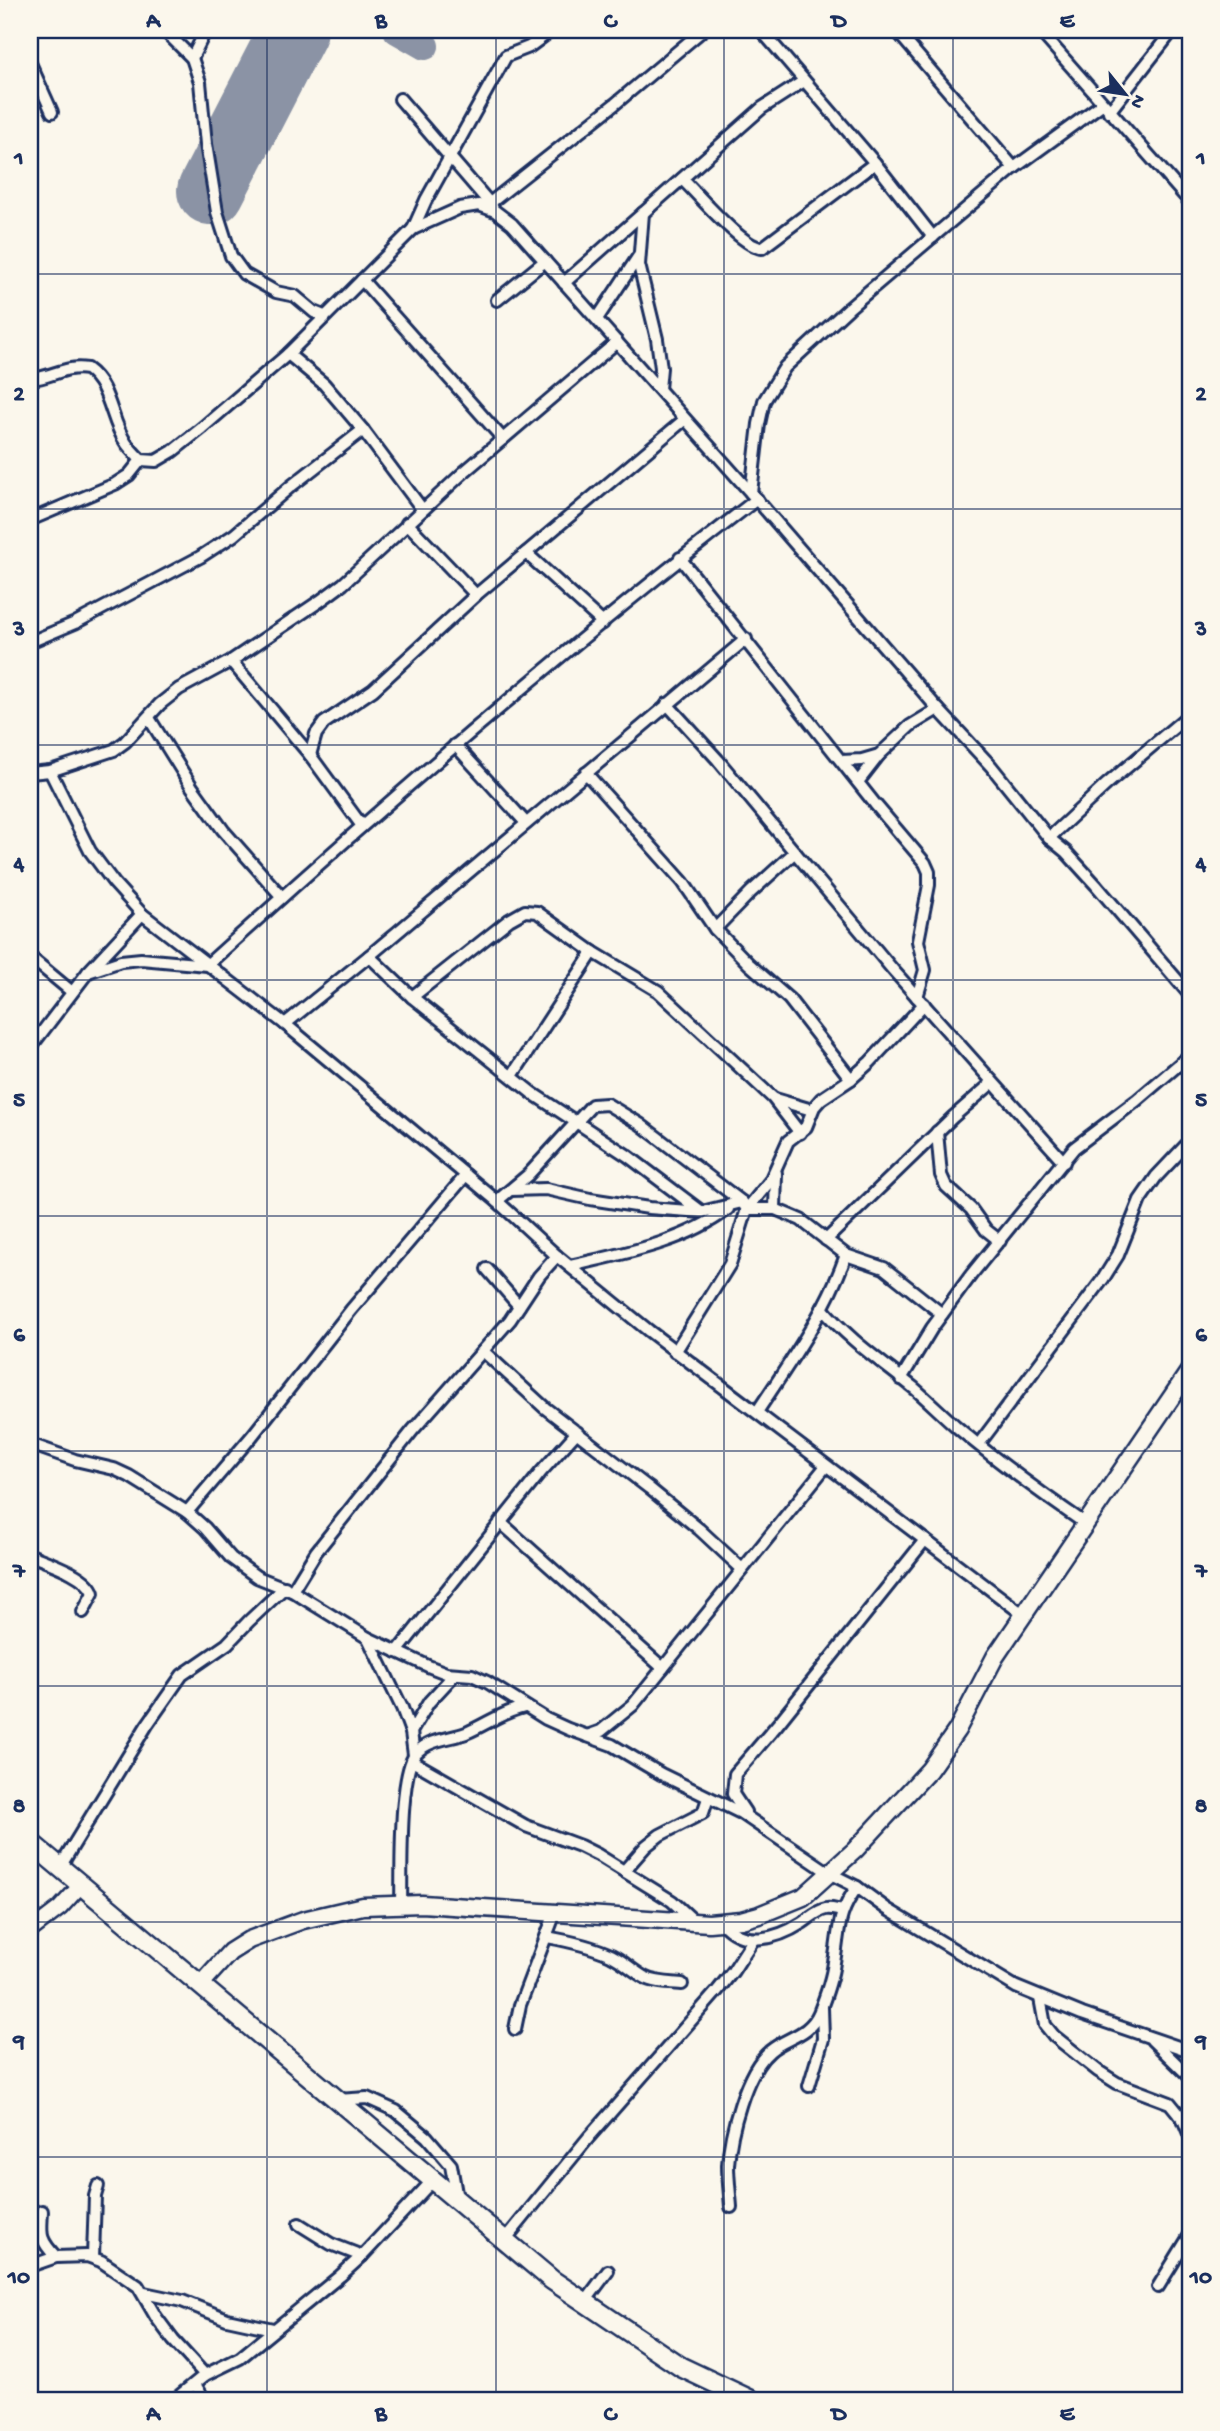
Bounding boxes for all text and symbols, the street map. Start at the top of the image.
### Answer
text: A [145,9,161,36]
text: B [374,9,388,36]
text: C [604,9,619,36]
text: D [830,9,848,36]
text: E [1060,9,1076,36]
north arrow [1090,60,1160,130]
text: N [1124,90,1150,112]
text: 1 [13,146,24,173]
text: 1 [1195,146,1206,173]
text: 2 [13,382,25,409]
text: 2 [1195,382,1207,409]
text: 3 [12,617,25,644]
text: 3 [1194,617,1207,644]
text: 4 [13,852,25,879]
text: 4 [1195,852,1207,879]
text: 5 [13,1088,25,1115]
text: 5 [1195,1088,1207,1115]
text: 6 [13,1323,26,1350]
text: 6 [1195,1323,1208,1350]
text: 7 [12,1559,26,1586]
text: 7 [1194,1559,1208,1586]
text: 8 [13,1794,26,1821]
text: 8 [1195,1794,1208,1821]
text: 9 [12,2029,25,2056]
text: 9 [1194,2029,1207,2056]
text: 10 [7,2265,30,2292]
text: 10 [1189,2265,1212,2292]
text: A [145,2402,161,2429]
text: B [374,2402,388,2429]
text: C [604,2402,619,2429]
text: D [830,2402,848,2429]
text: E [1060,2402,1076,2429]

